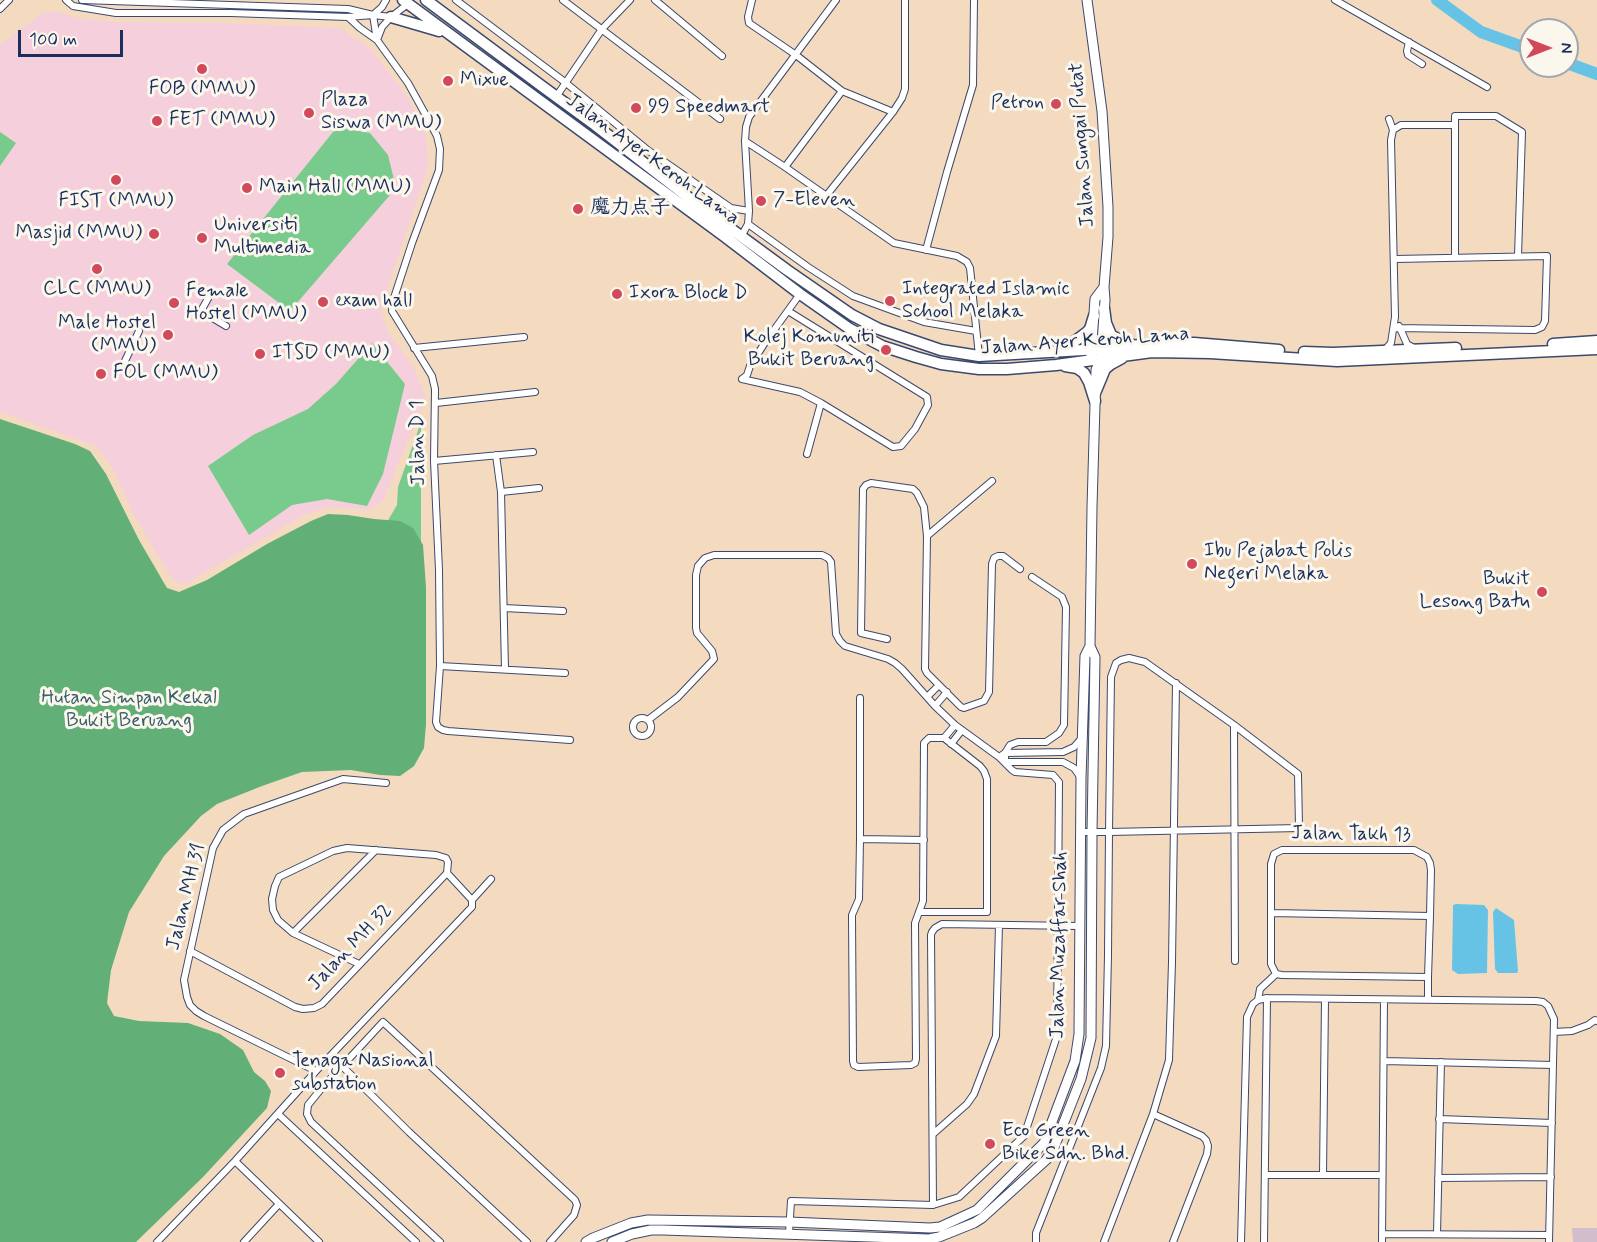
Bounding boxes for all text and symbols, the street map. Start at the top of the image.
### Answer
scale bar [21,18,126,56]
north arrow [1519,18,1579,78]
text: 100 m [29,28,77,52]
text: N [1555,43,1576,53]
marker: FOB (MMU) [195,62,209,76]
street label: Jalan Sungai Putat [1065,62,1101,228]
place label: Mixue [460,69,509,93]
marker: Mixue [441,74,455,88]
place label: FOB (MMU) [149,78,255,102]
place label: Plaza Siswa (MMU) [321,89,441,136]
street label: Jalan Ayer Keroh Lama [560,89,744,231]
place label: Petron [991,92,1044,116]
place label: 99 Speedmart [648,96,770,120]
marker: Petron [1049,97,1063,111]
marker: 99 Speedmart [629,101,643,115]
marker: Plaza Siswa (MMU) [302,106,316,120]
place label: FET (MMU) [169,109,275,133]
marker: FET (MMU) [150,114,164,128]
marker: FIST (MMU) [109,173,123,187]
place label: Main Hall (MMU) [259,176,411,200]
marker: Main Hall (MMU) [240,181,254,195]
place label: 7-Eleven [773,189,855,213]
place label: FIST (MMU) [59,190,173,214]
marker: 7-Eleven [754,194,768,208]
place label: 魔力点子 [590,197,670,221]
marker: 魔力点子 [571,202,585,216]
place label: Universiti Multimedia [214,214,311,261]
place label: Masjid (MMU) [16,222,142,246]
marker: Masjid (MMU) [147,227,161,241]
marker: Universiti Multimedia [195,231,209,245]
marker: CLC (MMU) [90,262,104,276]
place label: CLC (MMU) [43,278,151,302]
place label: Integrated Islamic School Melaka [902,278,1070,325]
place label: Female Hostel (MMU) [186,280,306,327]
place label: Ixora Block D [629,282,747,306]
marker: Ixora Block D [610,287,624,301]
place label: exam hall [335,290,412,314]
marker: Integrated Islamic School Melaka [883,294,897,308]
marker: exam hall [316,295,330,309]
marker: Female Hostel (MMU) [167,296,181,310]
place label: Male Hostel (MMU) [58,312,156,359]
street label: Jalan Ayer Keroh Lama [980,323,1190,361]
place label: Kolej Komuniti Bukit Beruang [744,326,874,373]
marker: Male Hostel (MMU) [161,328,175,342]
place label: ITSD (MMU) [272,342,389,366]
marker: Kolej Komuniti Bukit Beruang [879,343,893,357]
marker: ITSD (MMU) [253,347,267,361]
place label: FOL (MMU) [113,362,218,386]
marker: FOL (MMU) [94,367,108,381]
street label: Jalan D 1 [406,400,432,486]
place label: Ibu Pejabat Polis Negeri Melaka [1204,540,1352,587]
marker: Ibu Pejabat Polis Negeri Melaka [1185,557,1199,571]
place label: Bukit Lesong Batu [1420,568,1530,615]
marker: Bukit Lesong Batu [1535,585,1549,599]
park label: Hutan Simpan Kekal Bukit Beruang [41,687,217,734]
street label: Jalan Takh 13 [1291,822,1411,848]
street label: Jalan MH 31 [162,841,212,953]
street label: Jalan Muzaffar Shah [1046,851,1074,1039]
street label: Jalan MH 32 [304,900,398,996]
place label: Tenaga Nasional substation [292,1050,434,1097]
marker: Tenaga Nasional substation [273,1066,287,1080]
place label: Eco Green Bike Sdn. Bhd. [1002,1120,1129,1167]
marker: Eco Green Bike Sdn. Bhd. [983,1137,997,1151]

